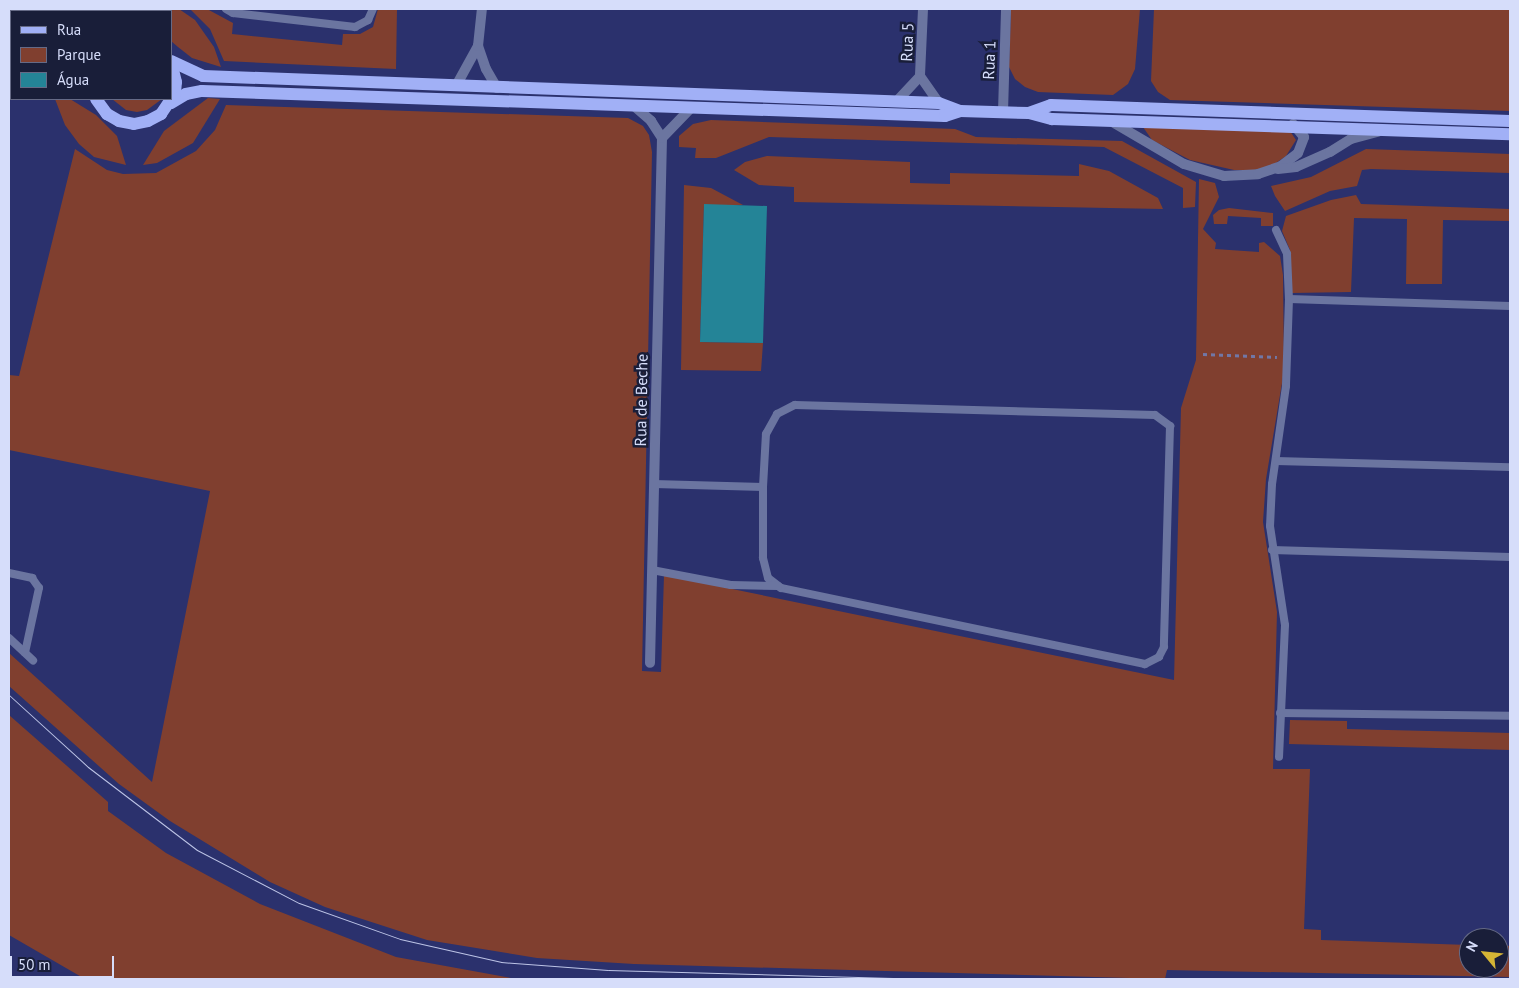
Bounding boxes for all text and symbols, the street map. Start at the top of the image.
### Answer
legend [10,10,172,100]
text: Rua [57,20,81,39]
street label: Rua 5 [897,22,917,62]
street label: Rua 1 [979,40,999,80]
text: Parque [57,45,101,64]
text: Água [57,70,89,89]
street label: Rua de Beche [631,354,651,446]
north arrow [1459,928,1509,978]
text: N [1462,938,1482,955]
scale bar [12,946,116,978]
text: 50 m [18,955,51,974]

